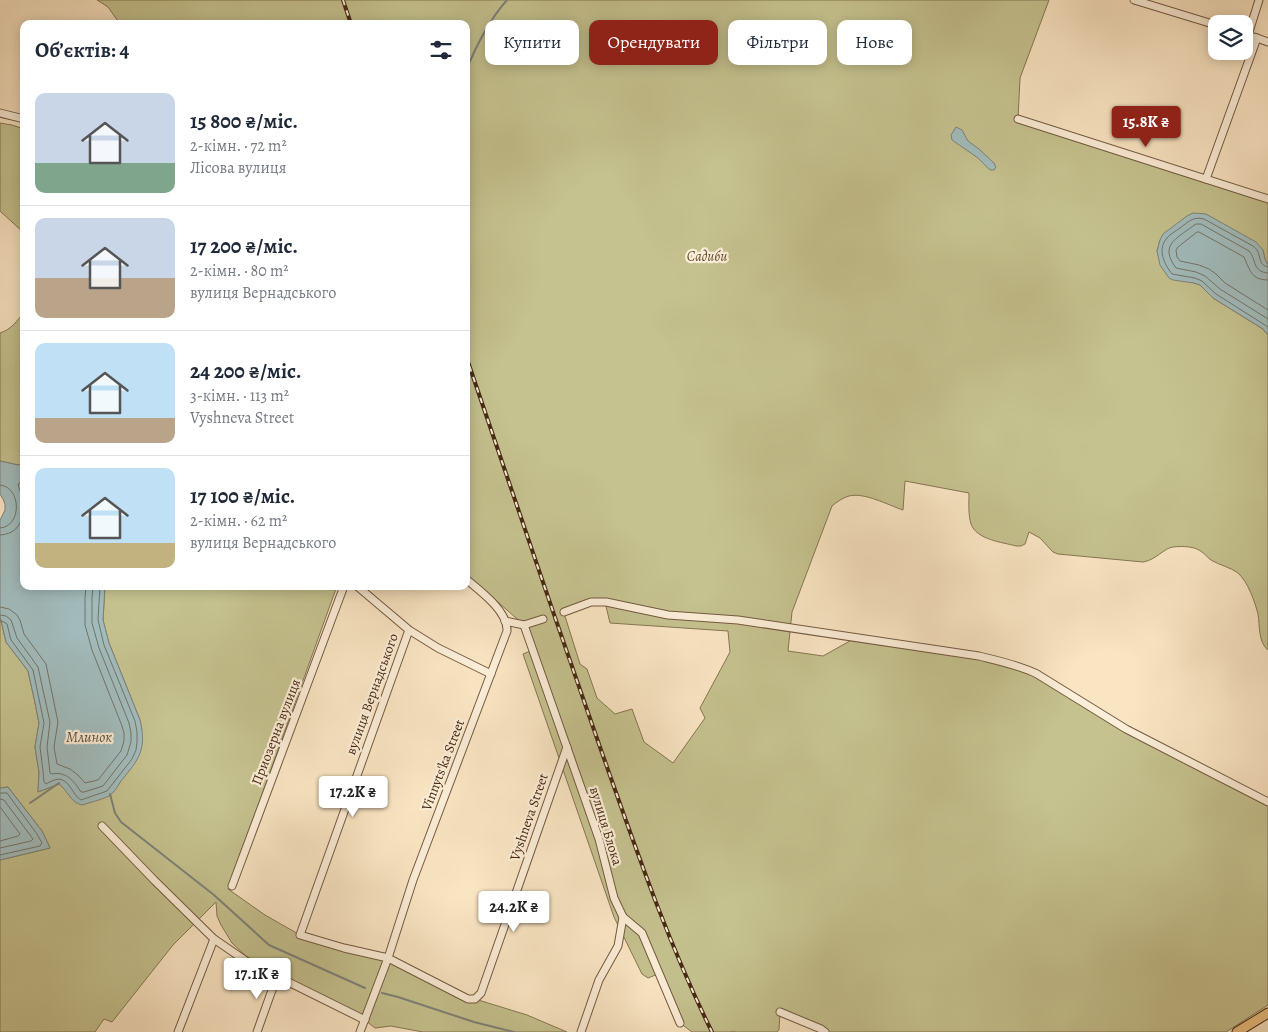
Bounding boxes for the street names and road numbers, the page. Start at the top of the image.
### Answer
street label: вулиця Вернадського [341,631,403,757]
street label: Приозерна вулиця [247,676,305,788]
street label: Vinnyts'ka Street [417,716,469,814]
street label: Vyshneva Street [505,770,553,864]
street label: вулиця Блока [585,784,627,868]

